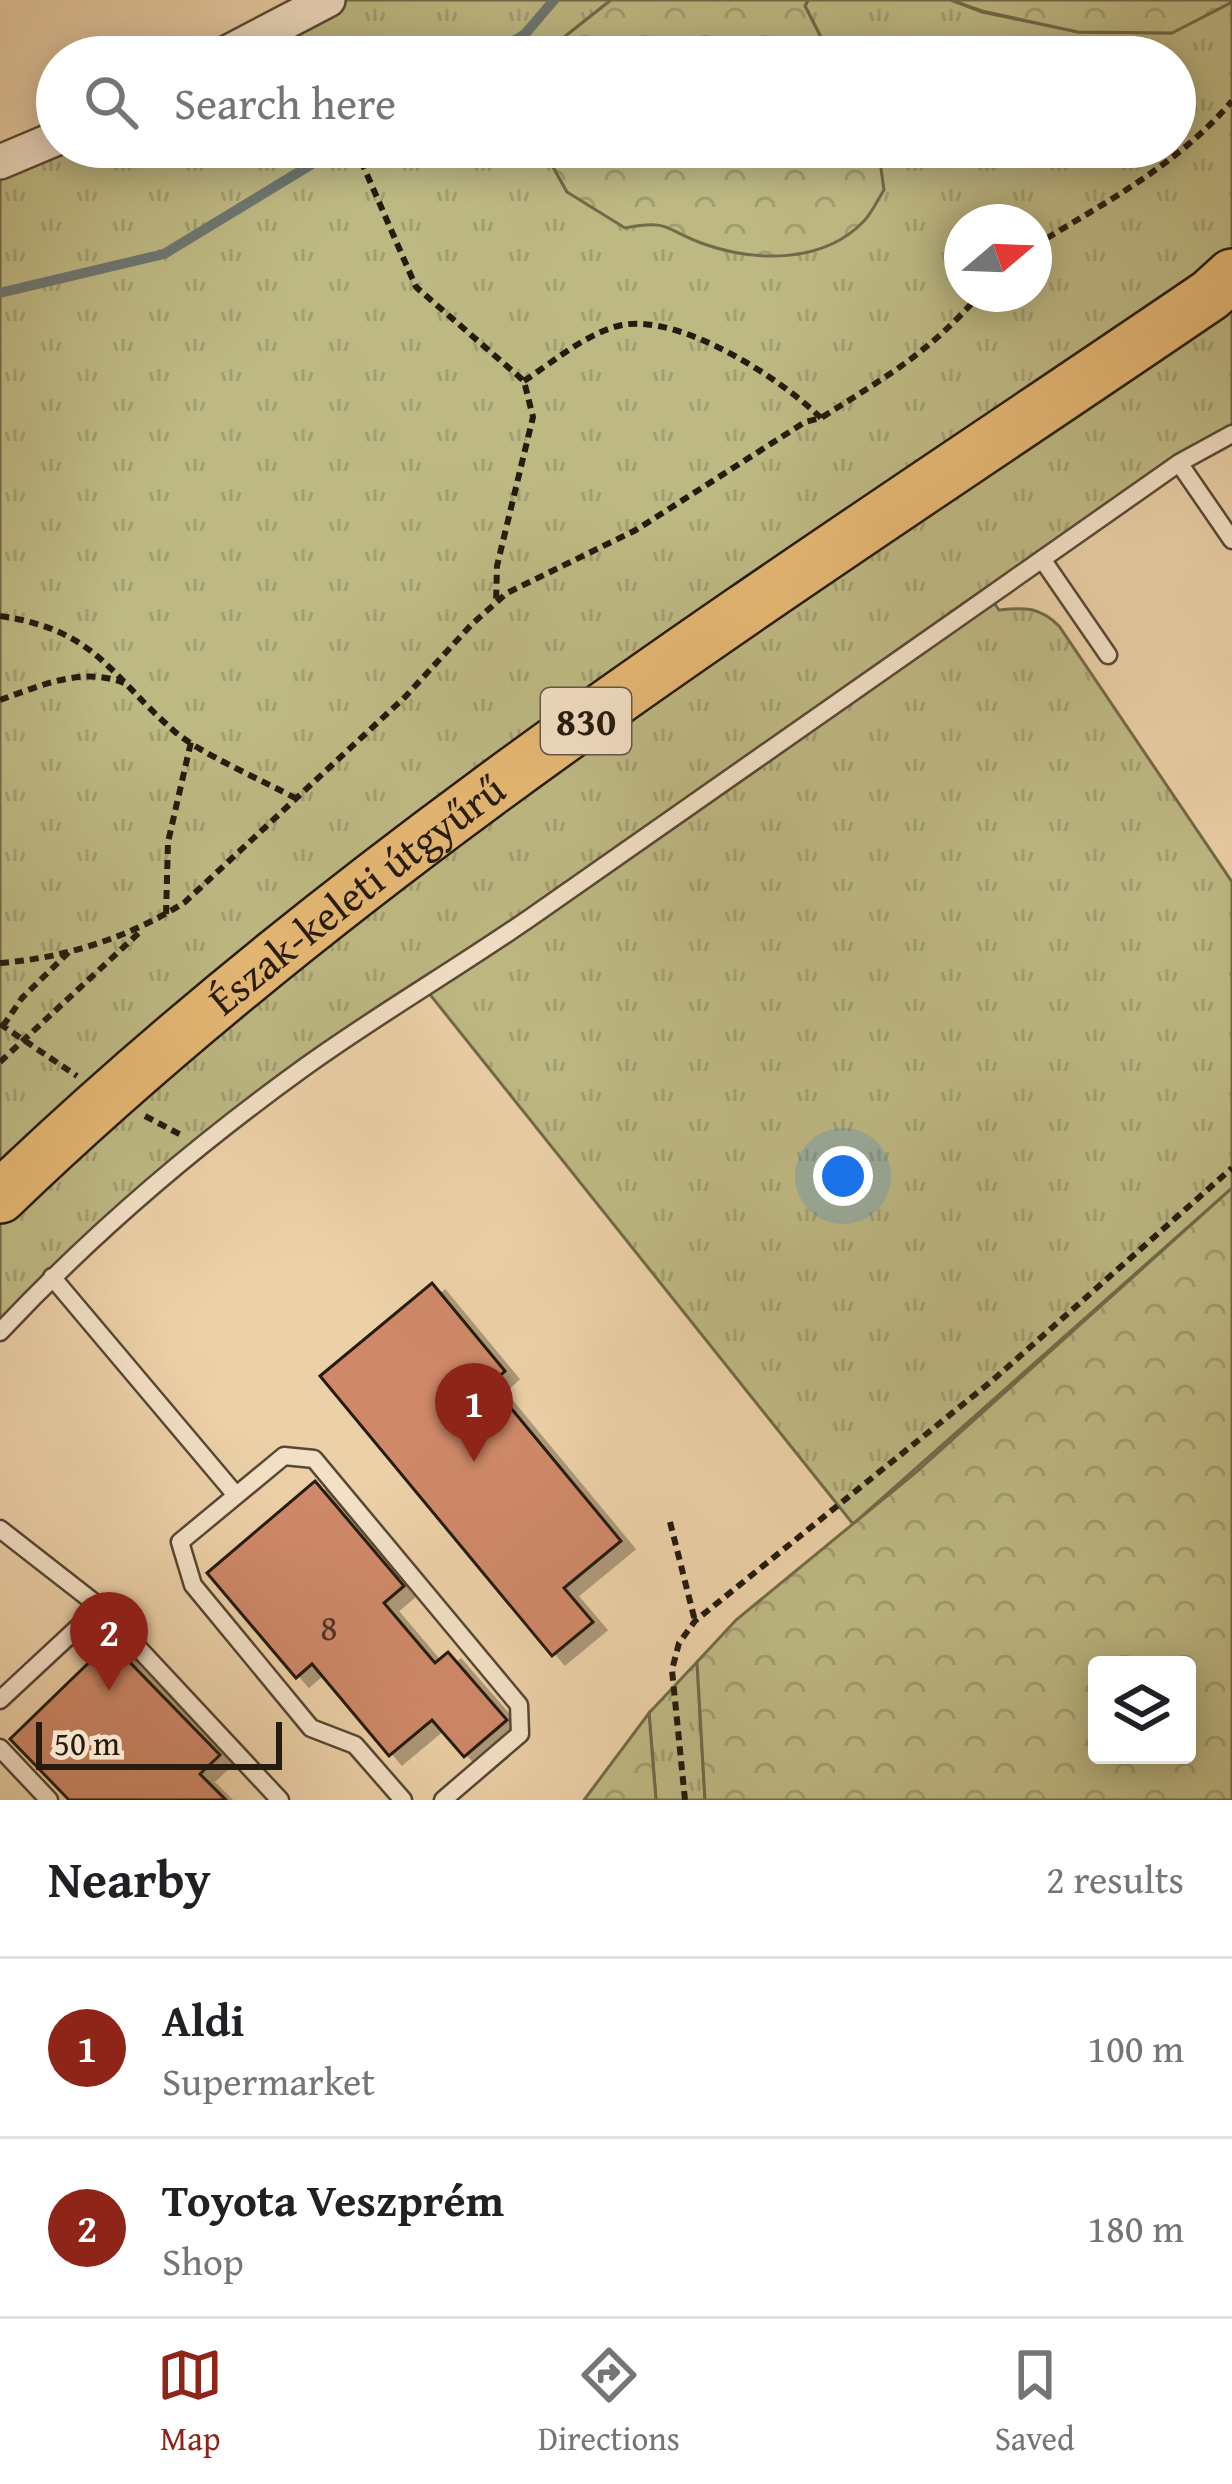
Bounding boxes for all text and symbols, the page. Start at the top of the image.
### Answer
search box [36,36,1196,168]
icon: search [78,69,144,135]
text: Search here [174,70,396,135]
north arrow [944,204,1052,312]
road number: 830 [541,688,631,754]
street label: Észak-keleti útgyűrű [194,758,517,1029]
your location [813,1146,873,1206]
pin: 1 [435,1363,513,1462]
pin: 2 [70,1592,148,1691]
house number: 8 [320,1600,338,1653]
map controls [1088,1656,1196,1764]
button: layers [1088,1656,1196,1764]
scale bar [36,1716,282,1769]
text: 50 m [54,1719,120,1767]
text: Nearby [48,1841,211,1916]
text: 2 results [1046,1850,1184,1907]
text: Aldi [162,1987,245,2052]
text: 1 [77,2019,97,2076]
text: 100 m [1087,2019,1184,2076]
text: Supermarket [162,2052,375,2109]
text: Toyota Veszprém [162,2167,504,2232]
text: 2 [77,2199,97,2256]
text: 180 m [1087,2199,1184,2256]
text: Shop [162,2232,244,2289]
tab: Map [157,2342,223,2462]
tab: Directions [538,2342,680,2462]
tab: Saved [995,2342,1075,2462]

